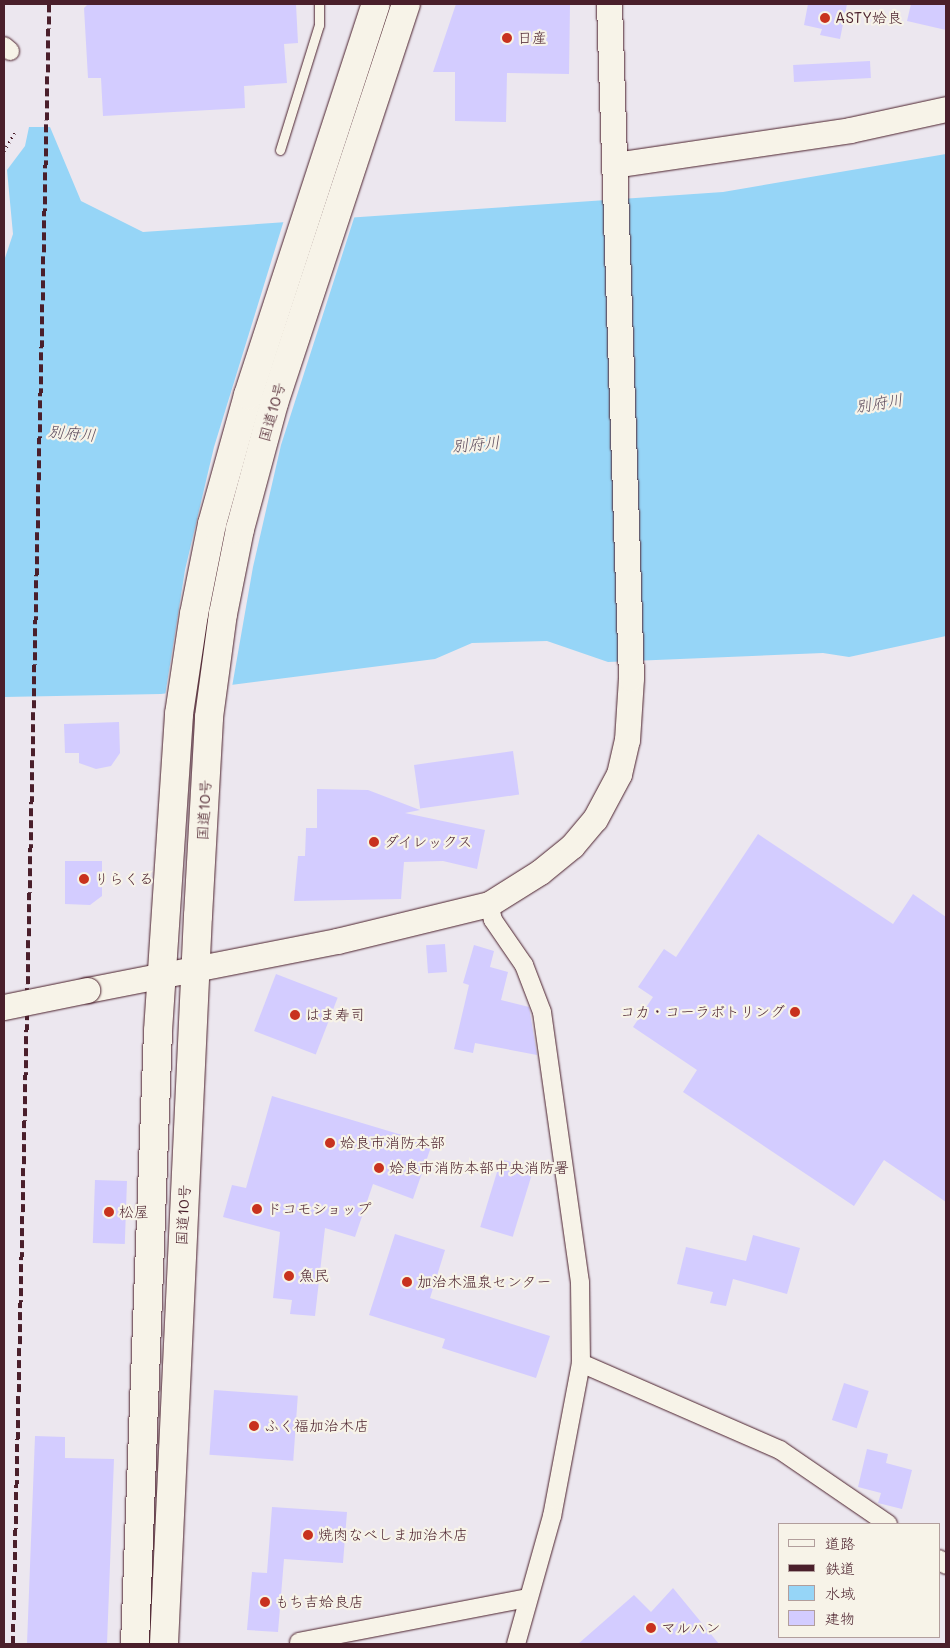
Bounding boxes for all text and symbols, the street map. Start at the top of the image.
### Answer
place label: ASTY姶良 [835,9,902,27]
marker: ASTY姶良 [819,12,831,24]
place label: 日産 [517,29,547,47]
marker: 日産 [501,32,513,44]
street label: 国道10号 [255,380,289,444]
water label: 別府川 [854,390,904,416]
water label: 別府川 [47,421,97,445]
water label: 別府川 [451,432,501,456]
street label: 国道10号 [193,779,215,841]
place label: ダイレックス [384,833,474,851]
marker: ダイレックス [368,836,380,848]
place label: りらくる [94,870,154,888]
marker: りらくる [78,873,90,885]
place label: コカ・コーラボトリング [620,1003,785,1021]
place label: はま寿司 [305,1006,365,1024]
marker: コカ・コーラボトリング [789,1006,801,1018]
marker: はま寿司 [289,1009,301,1021]
place label: 姶良市消防本部 [340,1134,445,1152]
marker: 姶良市消防本部 [324,1137,336,1149]
place label: 姶良市消防本部中央消防署 [389,1159,569,1177]
marker: 姶良市消防本部中央消防署 [373,1162,385,1174]
street label: 国道10号 [172,1184,194,1246]
place label: ドコモショップ [267,1200,372,1218]
place label: 松屋 [119,1203,149,1221]
marker: ドコモショップ [251,1203,263,1215]
marker: 松屋 [103,1206,115,1218]
place label: 魚民 [299,1267,329,1285]
marker: 魚民 [283,1270,295,1282]
place label: 加治木温泉センター [417,1273,552,1291]
marker: 加治木温泉センター [401,1276,413,1288]
place label: ふく福加治木店 [264,1417,369,1435]
marker: ふく福加治木店 [248,1420,260,1432]
legend [778,1523,940,1638]
place label: 焼肉なべしま加治木店 [318,1526,468,1544]
marker: 焼肉なべしま加治木店 [302,1529,314,1541]
text: 道路 [825,1533,855,1553]
text: 鉄道 [825,1558,855,1578]
text: 水域 [825,1583,855,1603]
place label: もち吉姶良店 [275,1593,365,1611]
marker: もち吉姶良店 [259,1596,271,1608]
text: 建物 [825,1608,855,1628]
place label: マルハン [661,1619,721,1637]
marker: マルハン [645,1622,657,1634]

